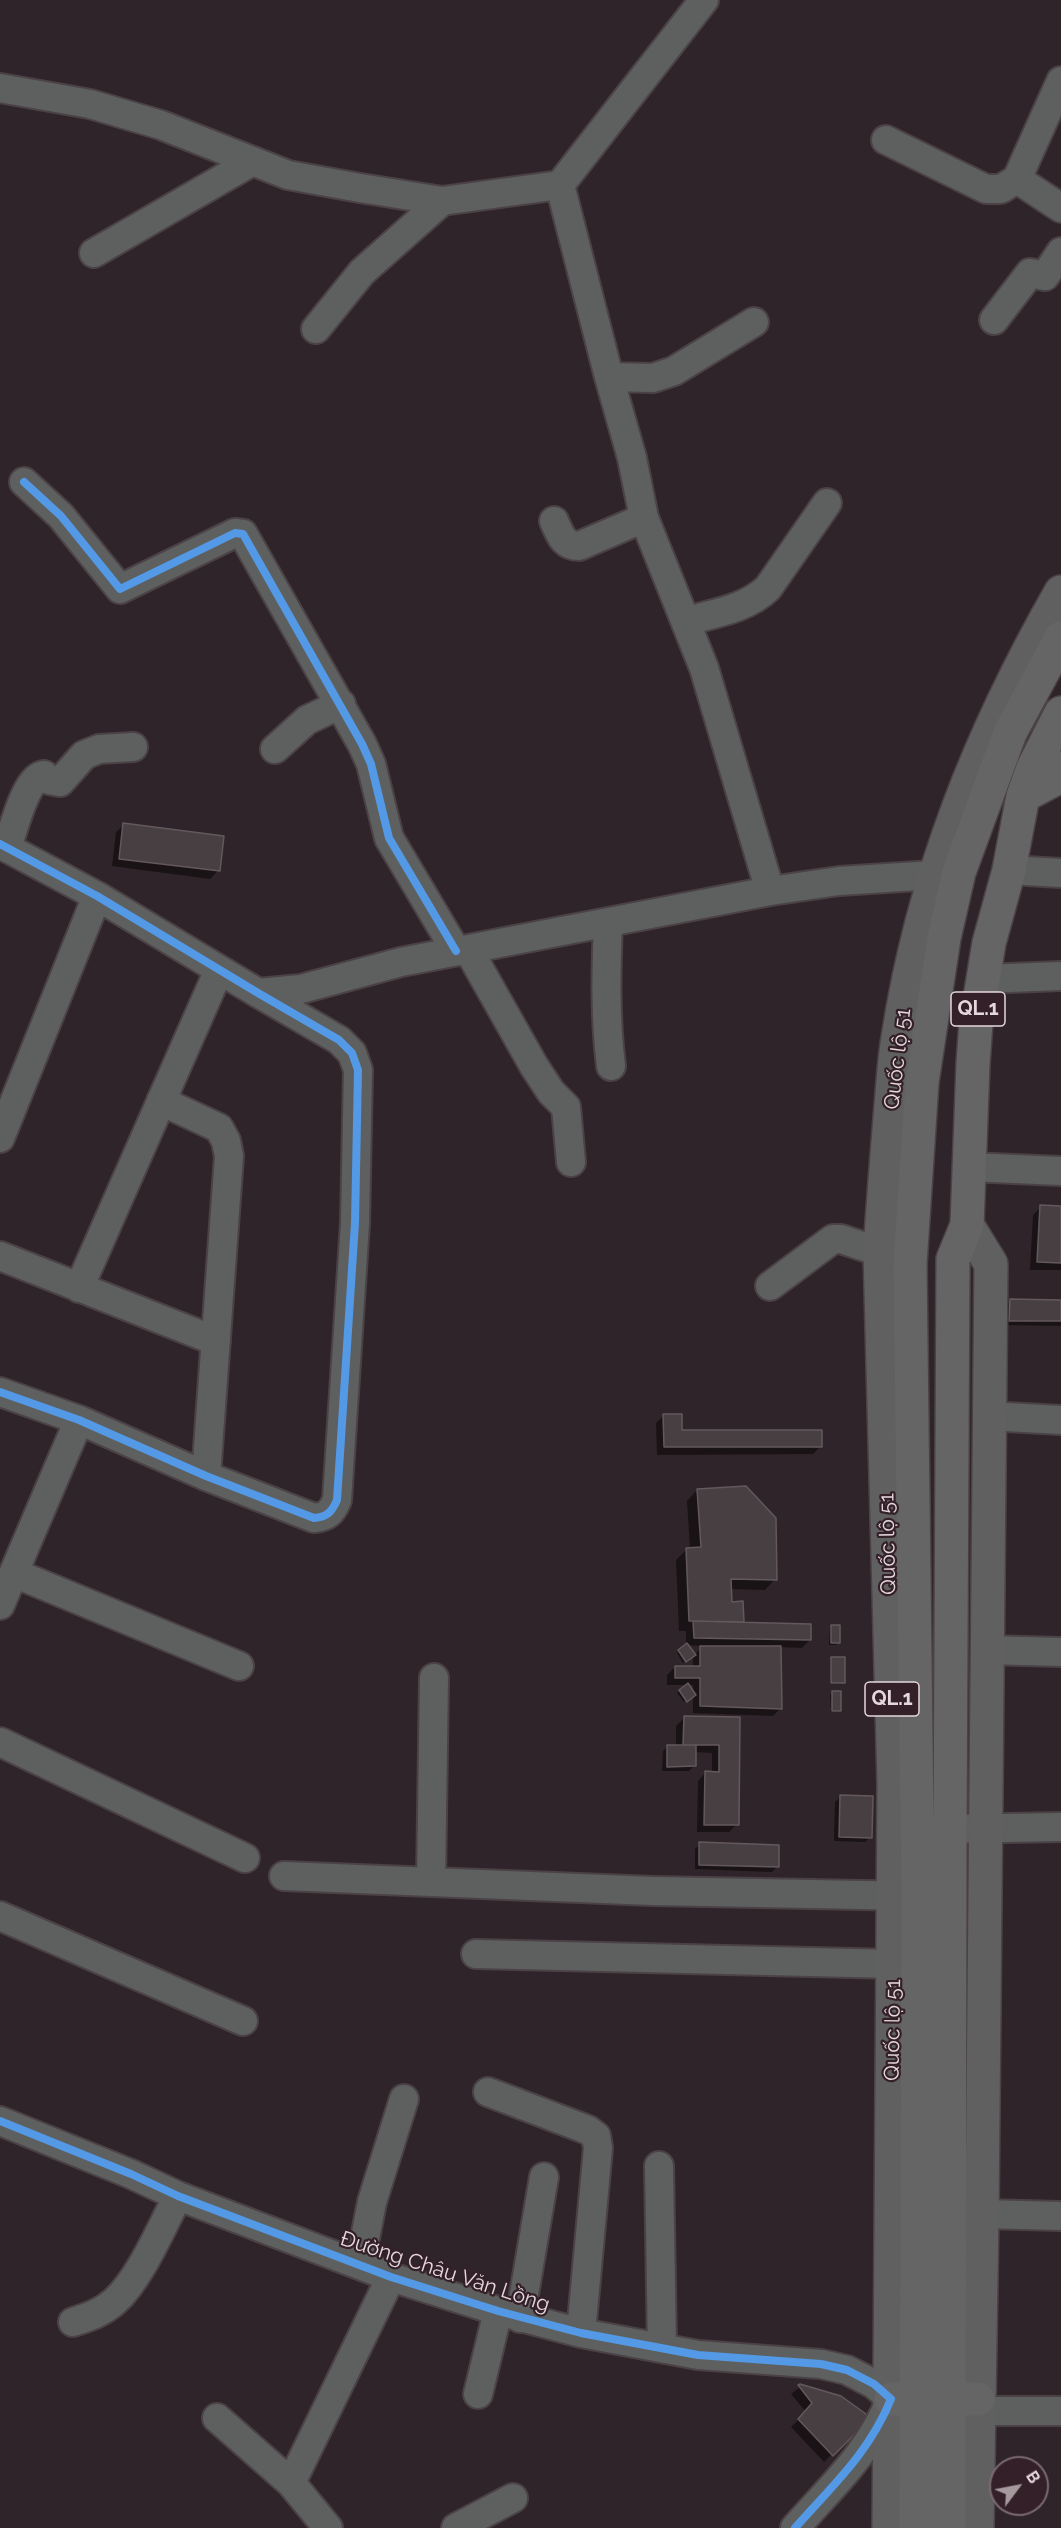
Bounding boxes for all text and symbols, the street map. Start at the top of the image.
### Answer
road number: QL.1 [951,992,1005,1026]
street label: Quốc lộ 51 [879,1007,917,1111]
street label: Quốc lộ 51 [875,1493,901,1595]
road number: QL.1 [865,1682,919,1716]
street label: Quốc lộ 51 [880,1979,906,2081]
street label: Đường Châu Văn Lồng [337,2226,553,2318]
north arrow [989,2456,1049,2516]
text: B [1022,2468,1044,2487]

